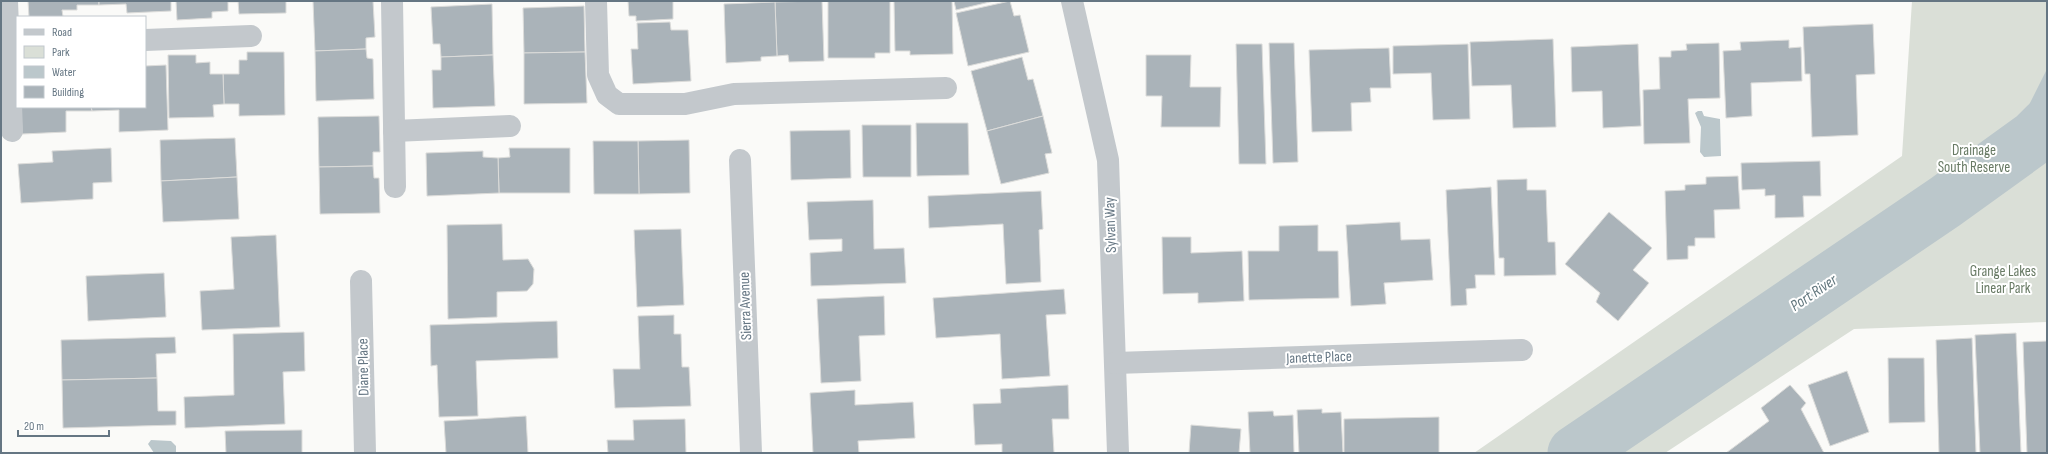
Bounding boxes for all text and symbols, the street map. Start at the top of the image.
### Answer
legend [16,16,146,108]
text: Road [52,25,72,40]
text: Park [52,45,70,60]
text: Water [52,65,76,80]
text: Building [52,85,84,100]
park label: Drainage South Reserve [1938,141,2010,177]
street label: Sylvan Way [1100,196,1121,253]
park label: Grange Lakes Linear Park [1970,262,2036,298]
street label: Sierra Avenue [735,271,756,341]
water label: Port River [1787,271,1841,316]
street label: Diane Place [353,338,374,396]
street label: Janette Place [1285,347,1352,368]
scale bar [18,412,109,438]
text: 20 m [24,419,44,434]

